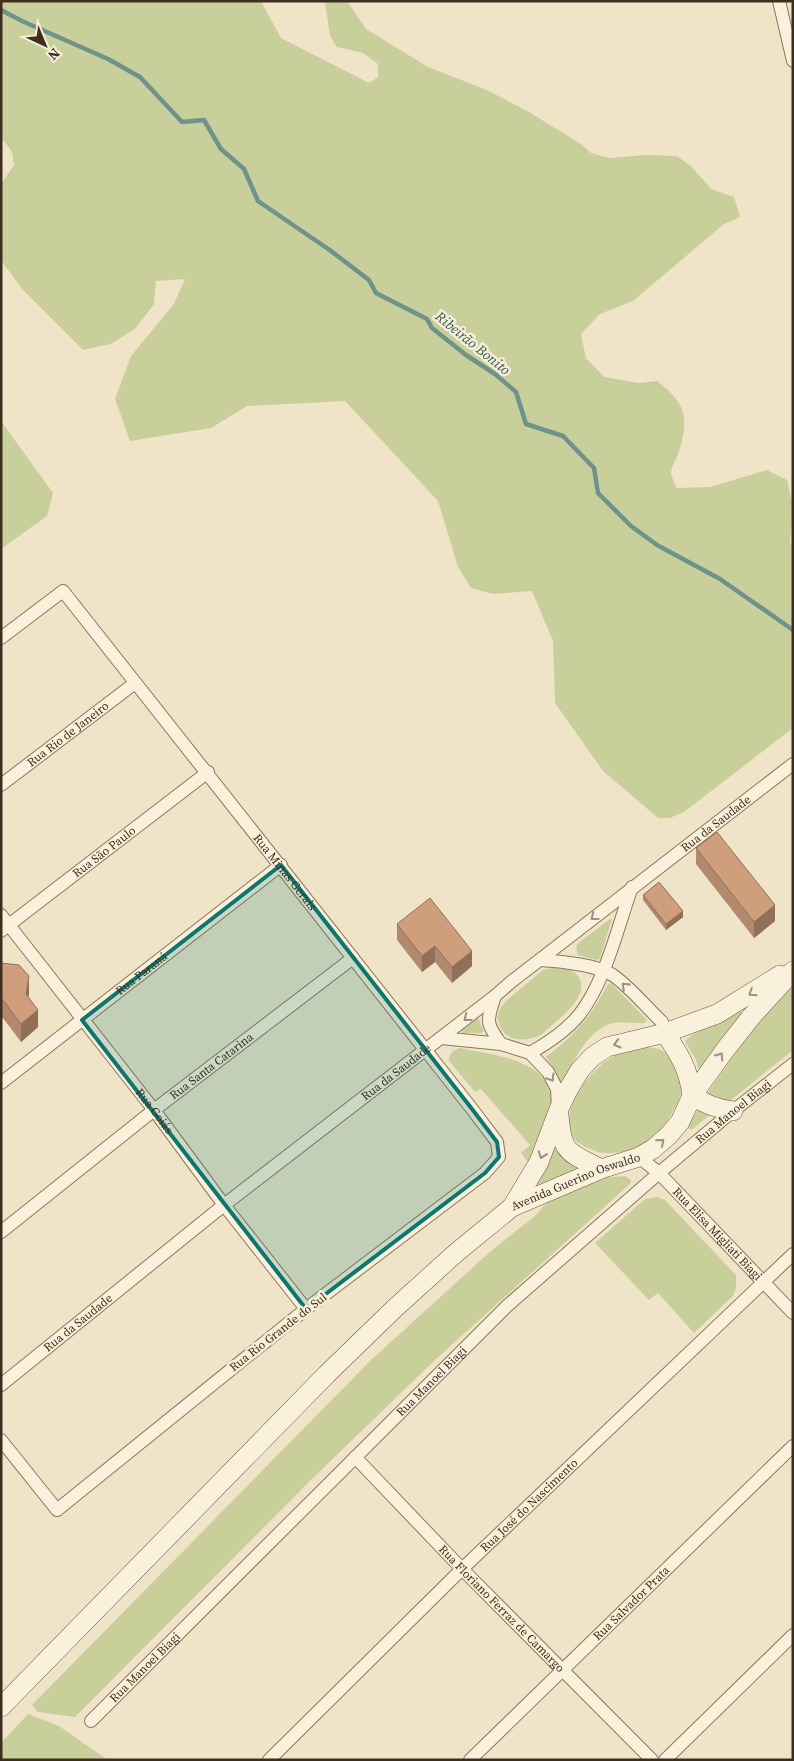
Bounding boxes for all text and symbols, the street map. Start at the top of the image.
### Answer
north arrow [20,20,70,70]
text: N [43,44,65,65]
water label: Ribeirão Bonito [430,306,515,380]
street label: Rua Rio de Janeiro [24,698,112,770]
street label: Rua da Saudade [678,792,754,856]
street label: Rua São Paulo [69,822,139,881]
street label: Rua Minas Gerais [250,830,320,914]
one-way arrow [590,911,600,920]
street label: Rua Paraná [112,948,171,999]
one-way arrow [622,983,631,992]
one-way arrow [748,987,757,996]
one-way arrow [463,1012,473,1021]
street label: Rua Santa Catarina [166,1028,257,1103]
one-way arrow [613,1038,622,1049]
street label: Rua da Saudade [358,1040,434,1104]
one-way arrow [714,1052,723,1062]
one-way arrow [544,1072,554,1081]
street label: Rua Manoel Biagi [692,1076,775,1147]
street label: Rua Goiás [132,1085,177,1137]
one-way arrow [655,1140,664,1148]
street label: Avenida Guerino Oswaldo [509,1149,643,1215]
one-way arrow [538,1150,548,1158]
street label: Rua Elisa Migliati Biagi [669,1184,766,1284]
street label: Rua Rio Grande do Sul [226,1289,330,1375]
street label: Rua da Saudade [40,1290,116,1355]
street label: Rua Manoel Biagi [393,1342,471,1420]
street label: Rua José do Nascimento [477,1455,581,1555]
street label: Rua Floriano Ferraz de Camargo [435,1541,569,1676]
street label: Rua Salvador Prata [590,1562,674,1644]
street label: Rua Manoel Biagi [106,1628,184,1706]

